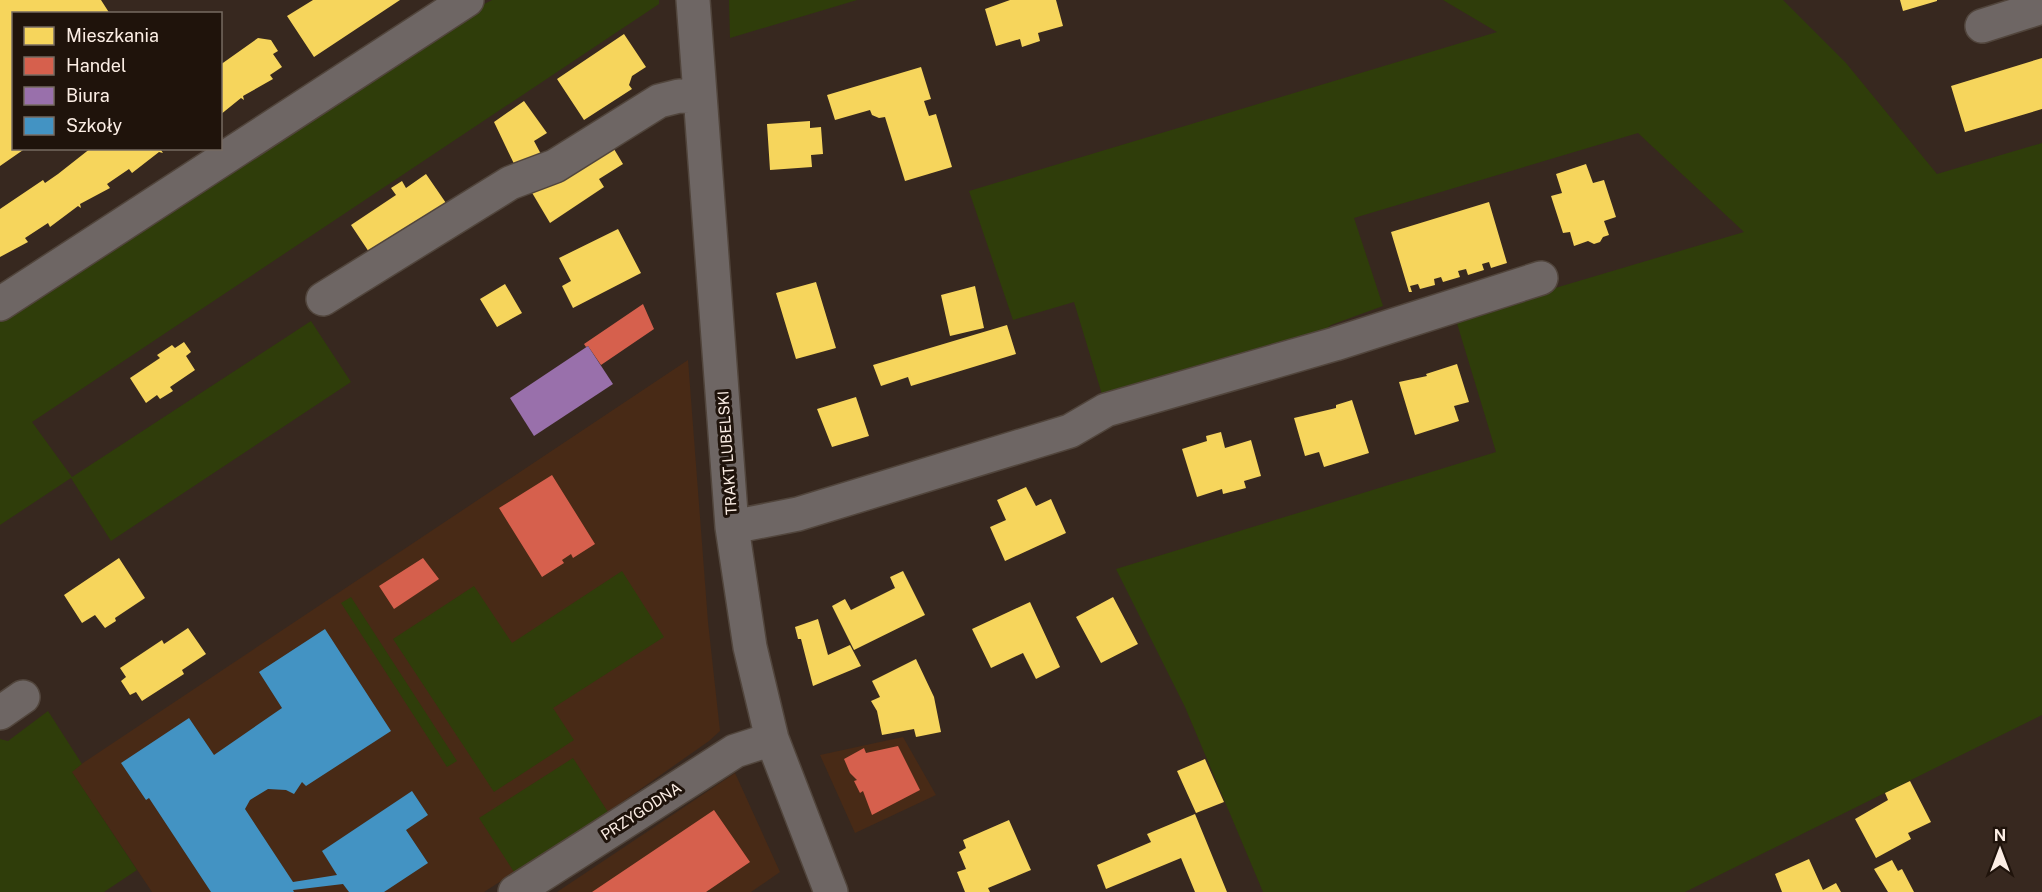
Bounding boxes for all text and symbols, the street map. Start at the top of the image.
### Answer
legend [12,12,222,150]
text: Mieszkania [66,25,159,46]
text: Handel [66,55,126,76]
text: Biura [66,85,110,106]
text: Szkoły [66,115,122,136]
street label: TRAKT LUBELSKI [714,390,740,516]
street label: PRZYGODNA [598,779,685,843]
north arrow [1970,820,2030,880]
text: N [1994,826,2006,845]

